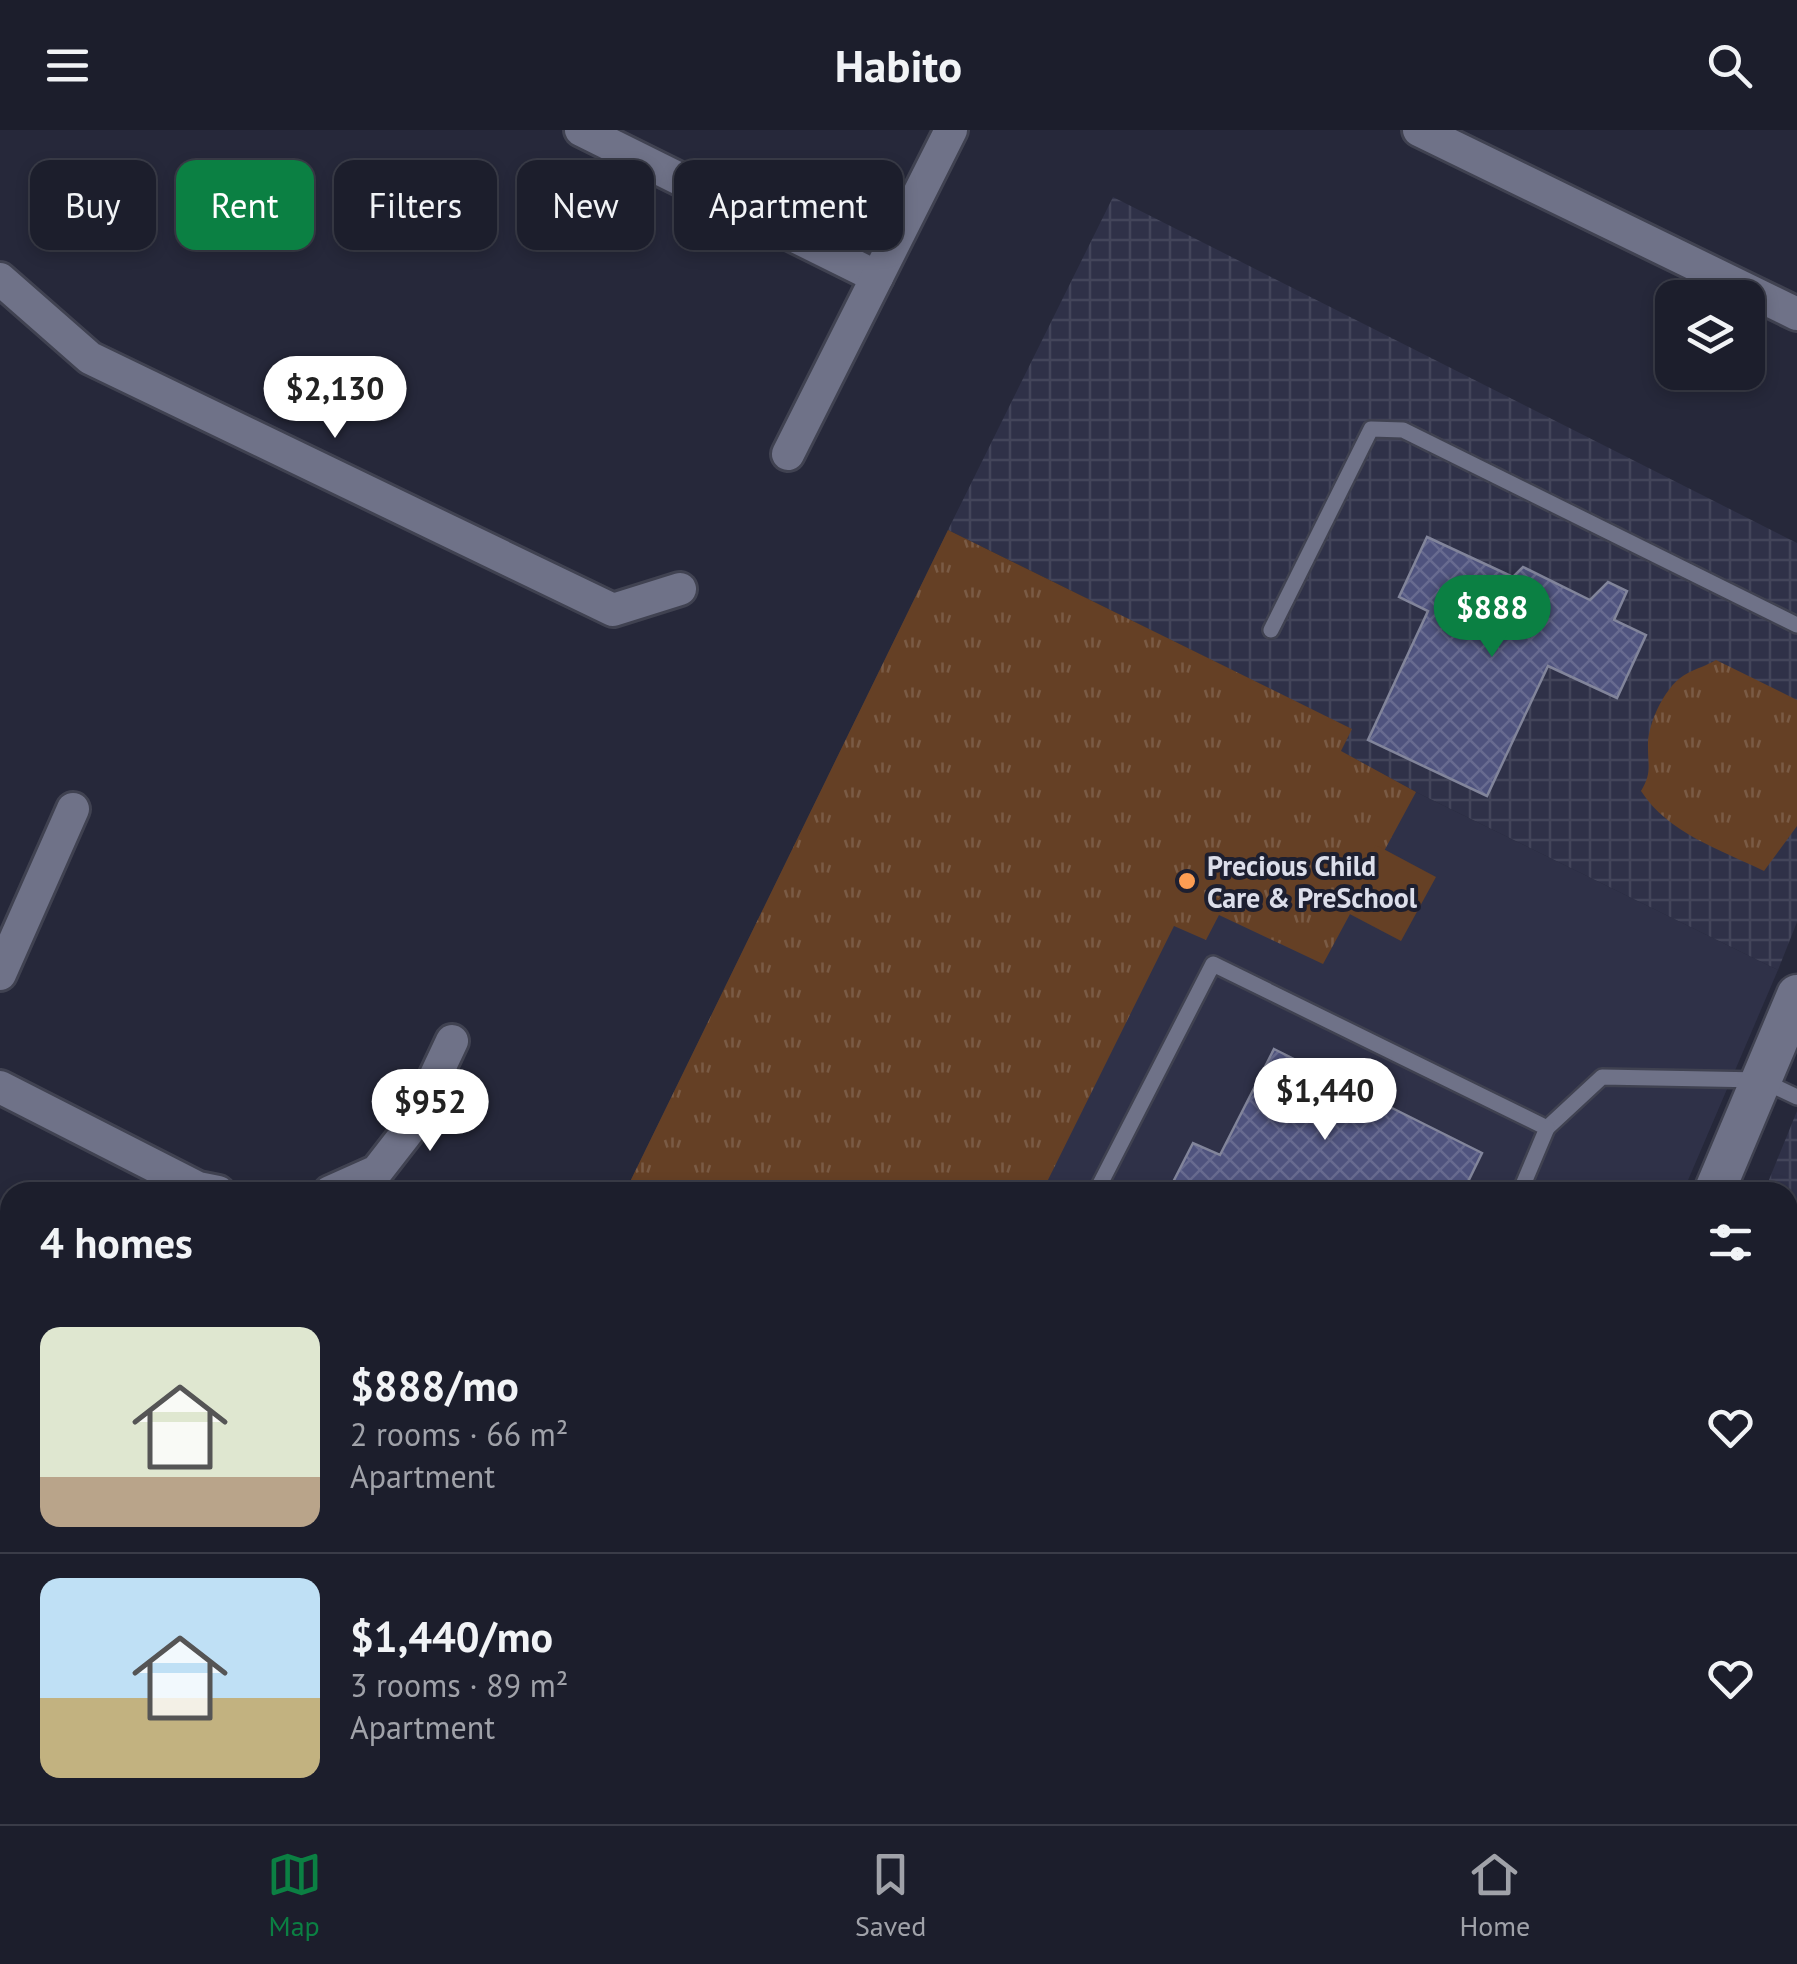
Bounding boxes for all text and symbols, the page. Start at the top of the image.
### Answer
text: Habito [835,36,962,94]
icon: menu [40,38,95,93]
icon: search [1702,38,1757,93]
chip: Buy [30,160,156,250]
chip: Rent [176,160,314,250]
chip: Filters [334,160,497,250]
chip: New [517,160,654,250]
chip: Apartment [674,160,903,250]
map controls [1655,280,1765,390]
button: layers [1655,280,1765,390]
pin: $2,130 [254,356,416,441]
text: $2,130 [286,367,384,409]
pin: $888 [1433,575,1551,660]
text: $888 [1456,586,1528,628]
place label: Precious Child Care & PreSchool [1207,847,1418,916]
marker: Precious Child Care & PreSchool [1176,870,1198,892]
pin: $1,440 [1244,1058,1406,1143]
pin: $952 [371,1069,489,1154]
text: $1,440 [1276,1069,1374,1111]
text: $952 [394,1080,466,1122]
text: 4 homes [40,1215,193,1270]
icon: filters [1703,1215,1758,1270]
text: $888/mo [350,1358,519,1413]
icon: home [120,1367,240,1487]
icon: heart [1703,1400,1758,1455]
text: 2 rooms · 66 m² [350,1413,568,1455]
text: Apartment [350,1455,495,1497]
text: $1,440/mo [350,1609,553,1664]
icon: home [120,1618,240,1738]
icon: heart [1703,1651,1758,1706]
text: 3 rooms · 89 m² [350,1664,568,1706]
text: Apartment [350,1706,495,1748]
tab: Map [267,1847,322,1944]
tab: Saved [855,1847,926,1944]
tab: Home [1460,1847,1530,1944]

